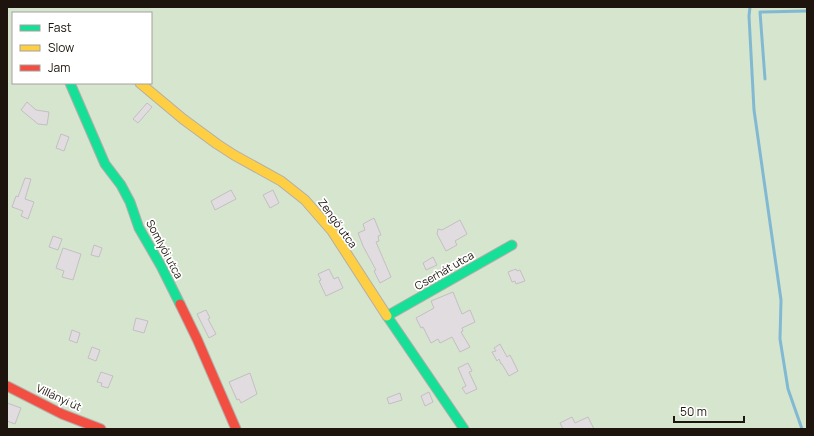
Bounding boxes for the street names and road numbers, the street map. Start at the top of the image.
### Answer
street label: Zengő utca [315,195,361,251]
street label: Somlyói utca [143,217,187,281]
street label: Cserhát utca [412,247,476,293]
street label: Villányi út [34,380,84,414]

